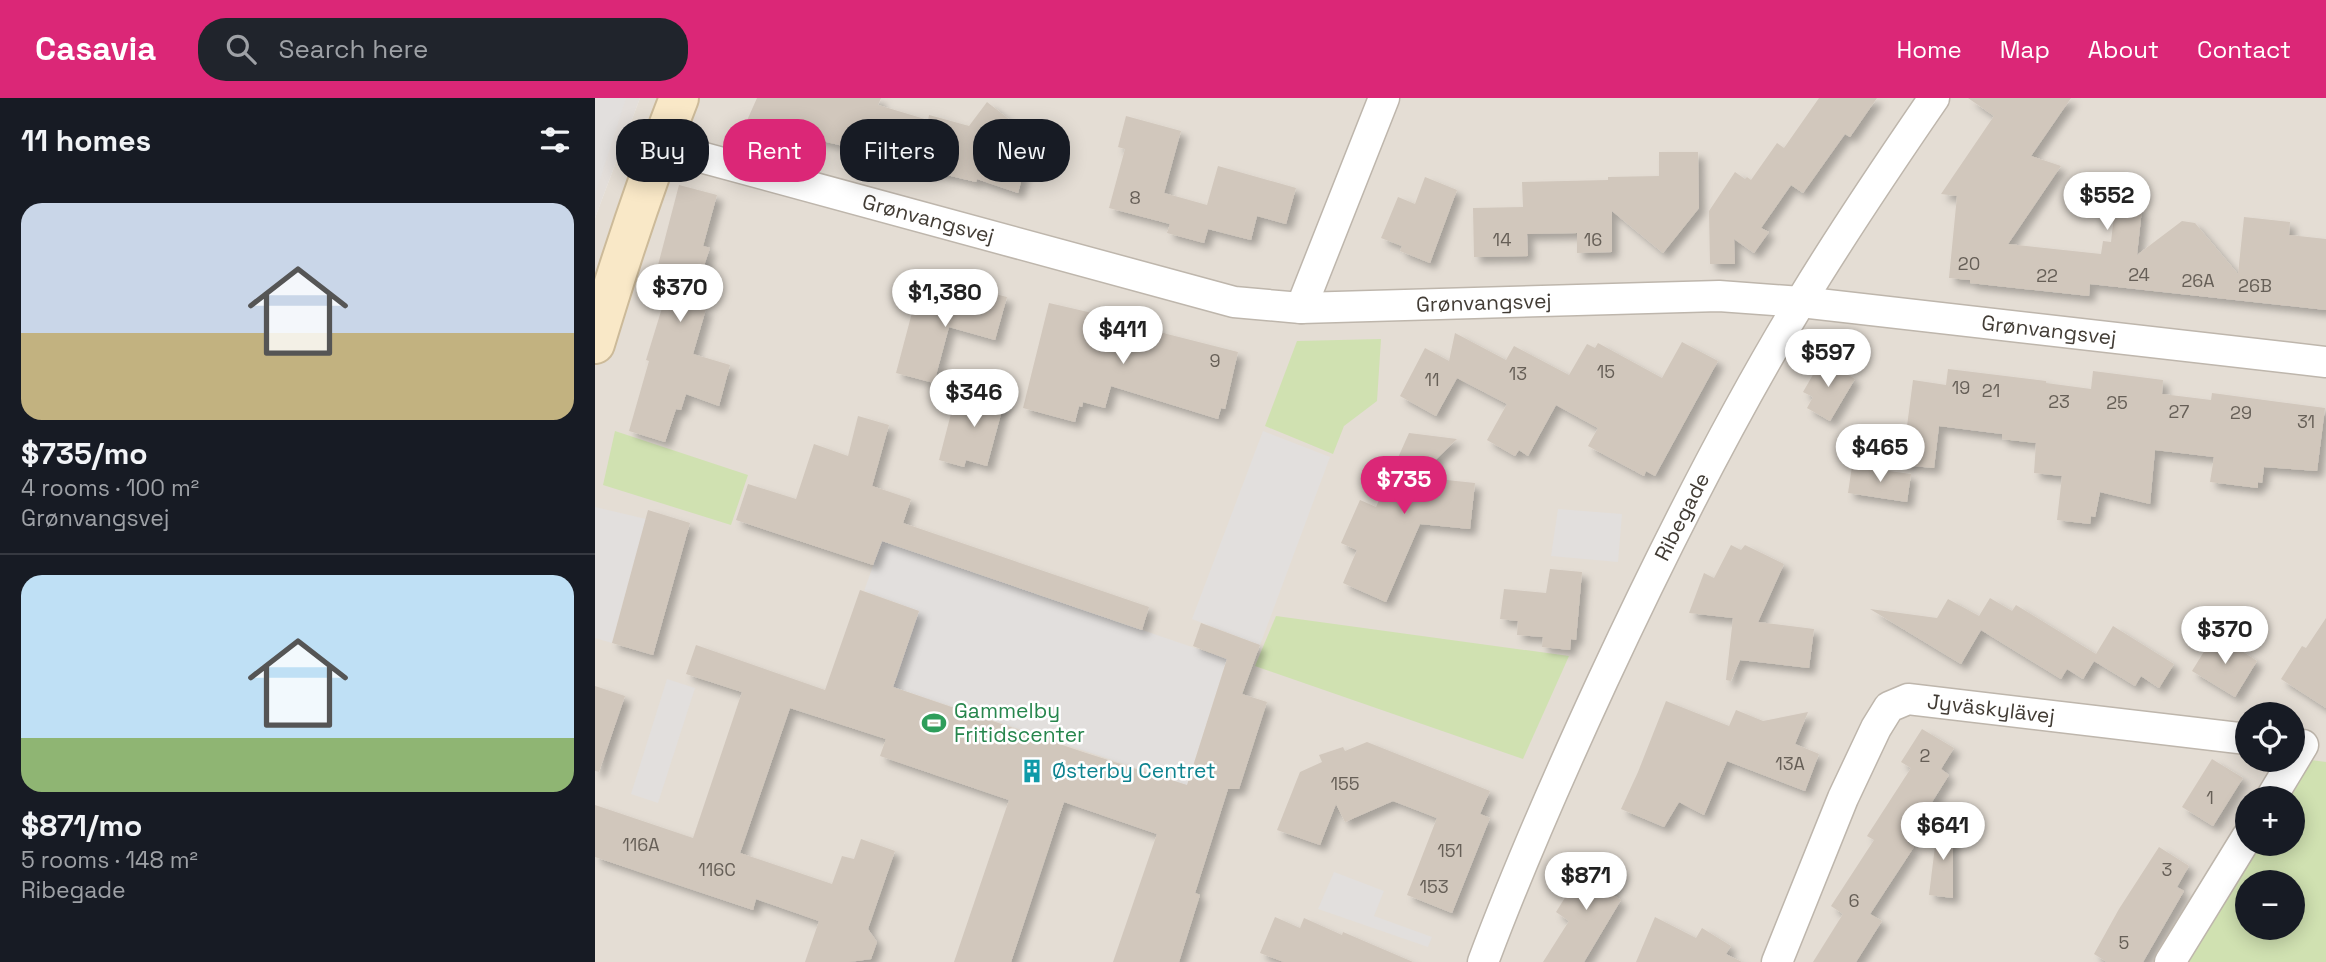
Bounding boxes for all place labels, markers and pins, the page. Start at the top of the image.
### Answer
pin: $552 [2066,172,2148,232]
pin: $370 [639,264,721,324]
pin: $1,380 [888,270,1002,329]
pin: $411 [1082,306,1164,366]
pin: $597 [1787,330,1869,389]
pin: $346 [933,370,1015,429]
pin: $465 [1839,424,1921,484]
pin: $735 [1363,456,1445,516]
pin: $370 [2184,606,2266,666]
place label: Gammelby Fritidscenter [954,697,1085,748]
sports icon: Gammelby Fritidscenter [920,709,948,737]
building icon: Østerby Centret [1018,757,1046,785]
place label: Østerby Centret [1052,757,1216,784]
pin: $641 [1902,802,1984,862]
pin: $871 [1545,852,1627,912]

